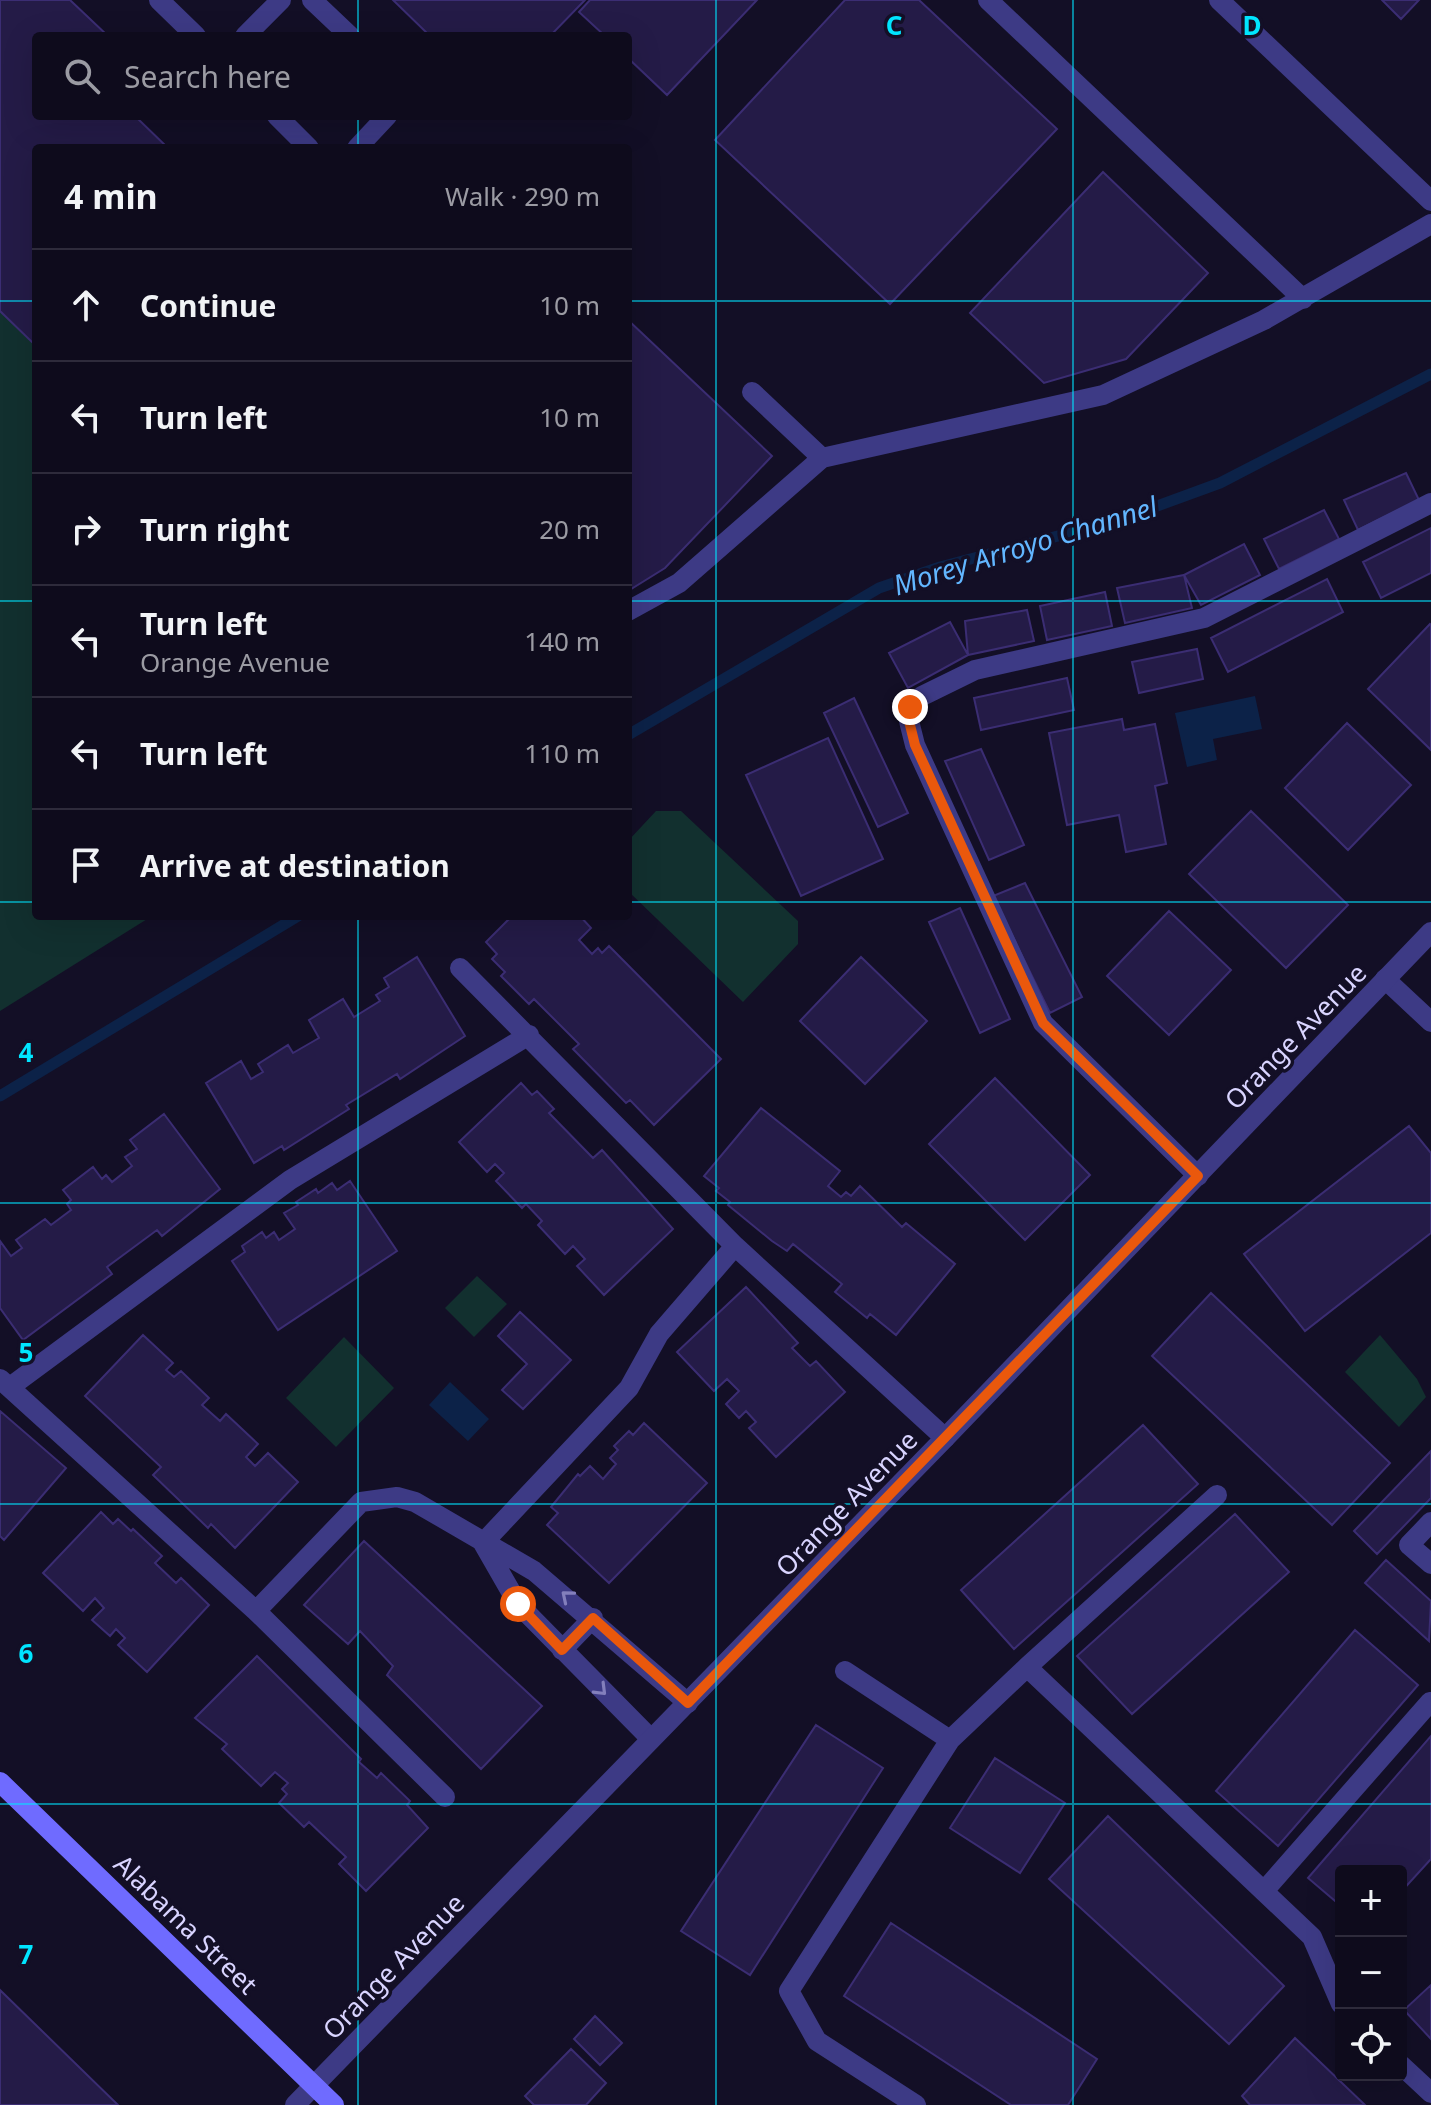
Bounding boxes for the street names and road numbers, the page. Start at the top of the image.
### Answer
street label: Orange Avenue [1216,955,1374,1117]
street label: Orange Avenue [767,1422,925,1584]
street label: Alabama Street [106,1846,266,2002]
street label: Orange Avenue [314,1885,472,2047]

